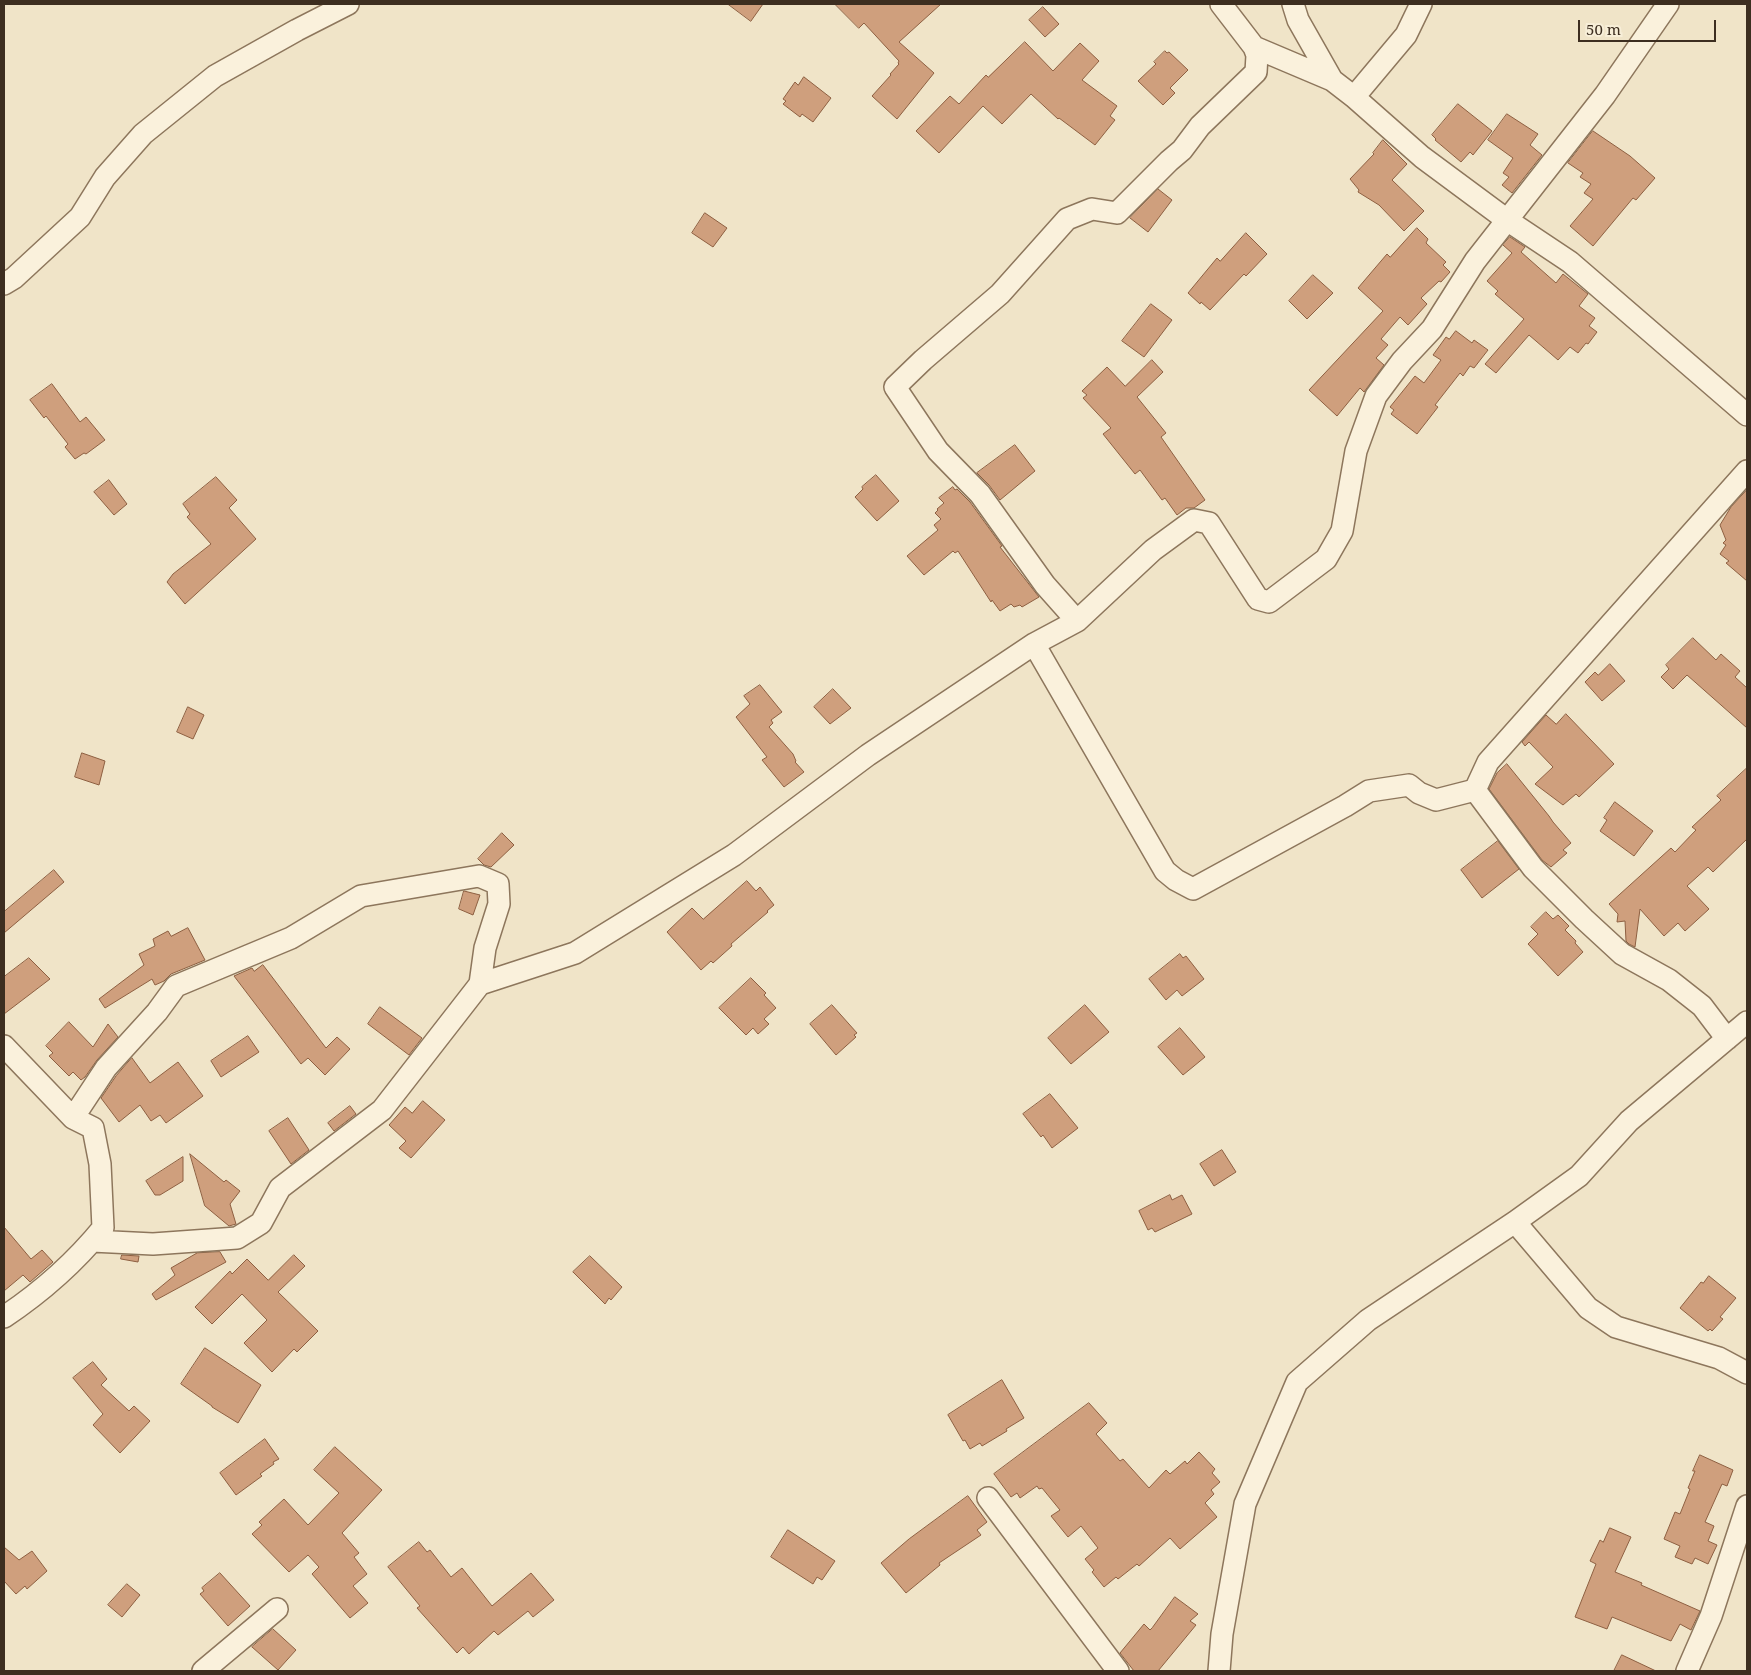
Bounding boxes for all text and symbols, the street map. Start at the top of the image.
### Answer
scale bar [1581,10,1718,42]
text: 50 m [1586,19,1621,39]

